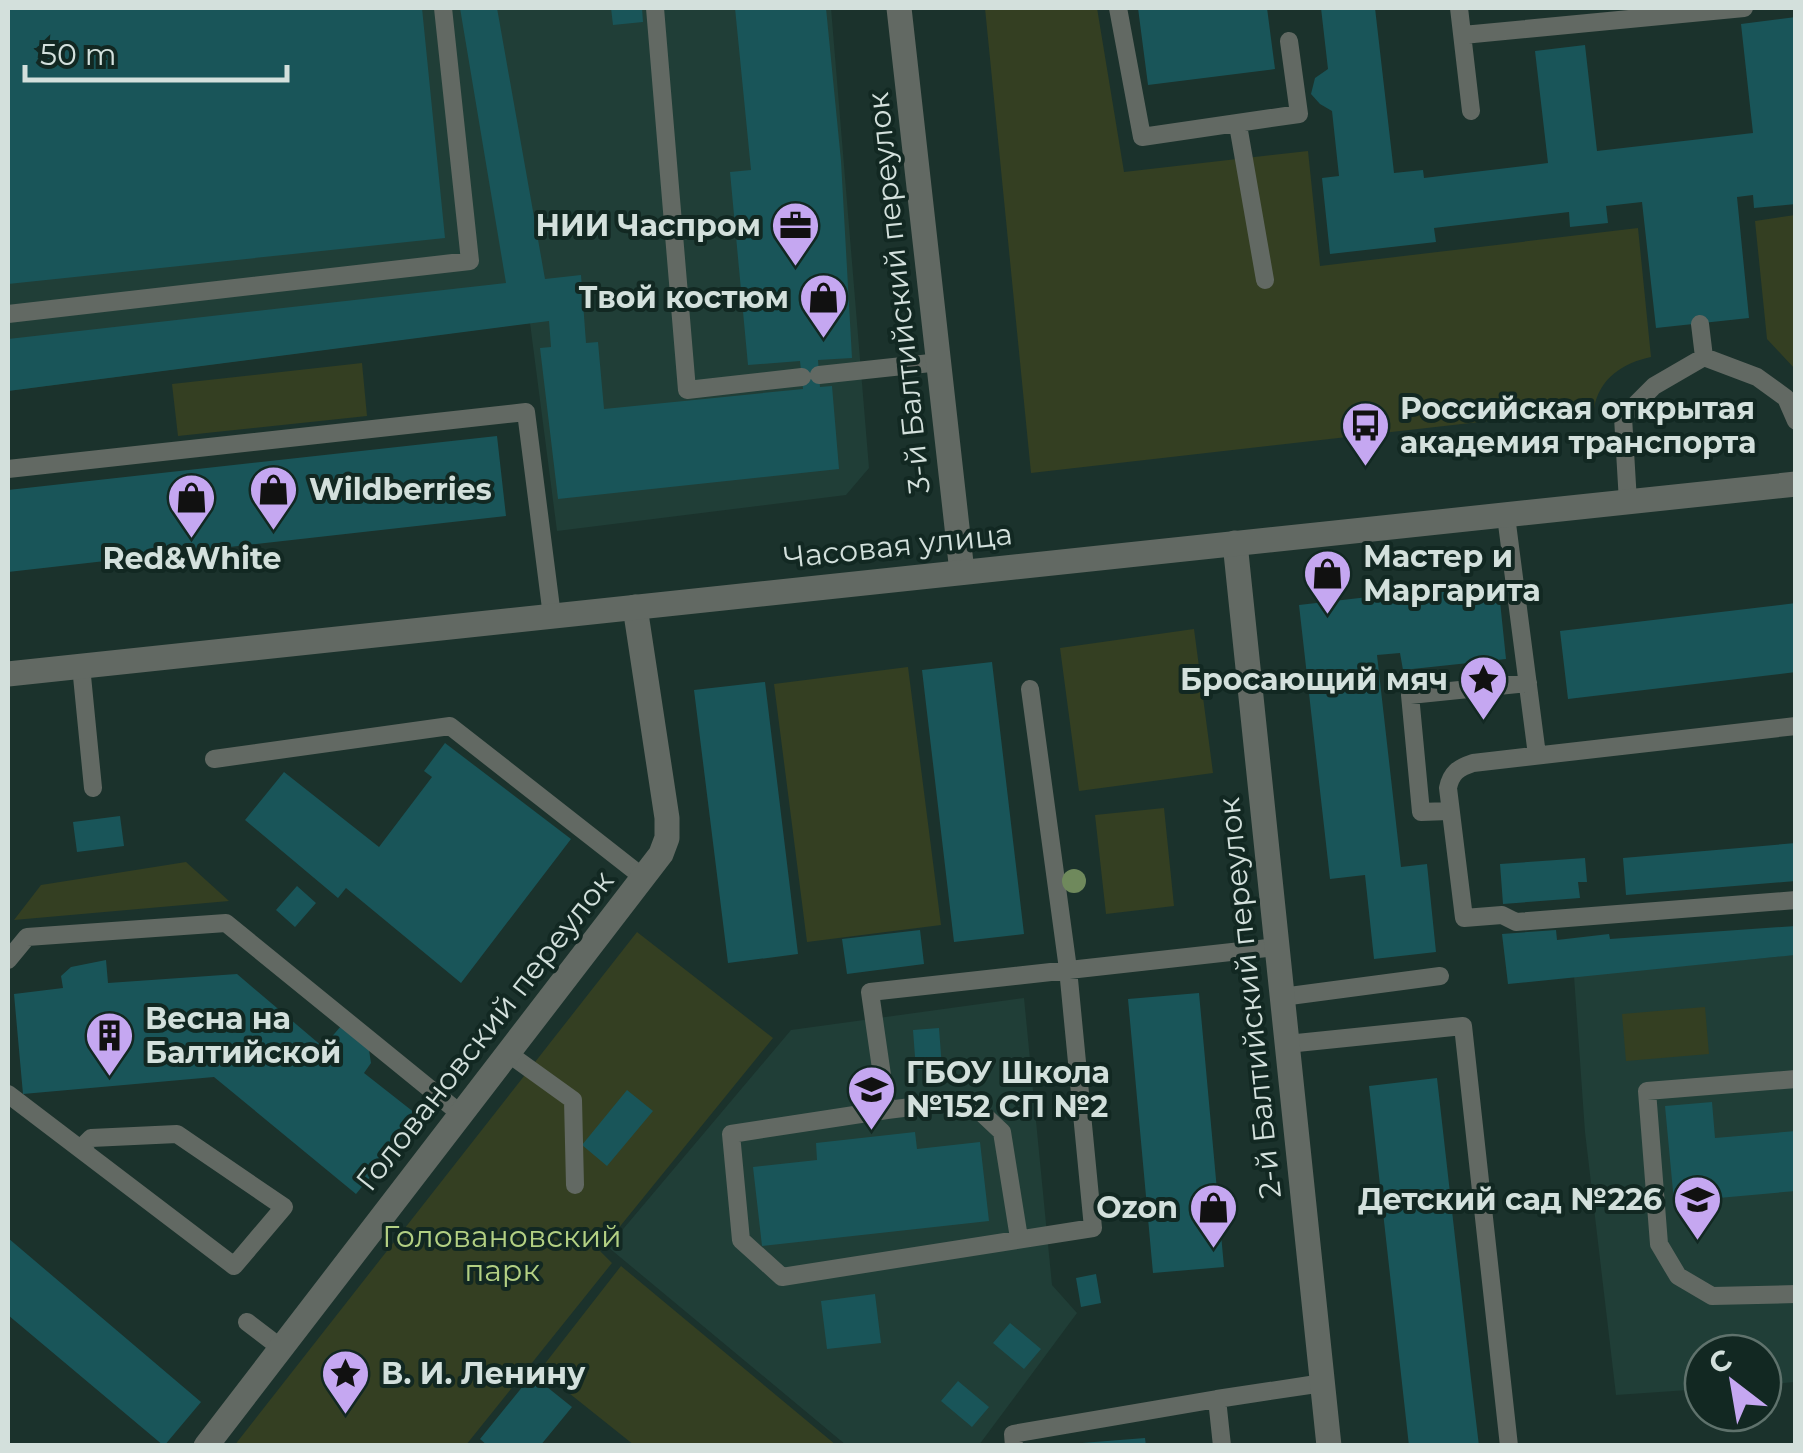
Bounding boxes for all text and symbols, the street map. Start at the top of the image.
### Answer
scale bar [25,20,288,82]
text: 50 m [40,36,117,73]
street label: 3-й Балтийский переулок [859,90,938,495]
office icon: НИИ Часпром [770,200,822,268]
place label: НИИ Часпром [536,207,761,244]
shop icon: Твой костюм [798,272,850,340]
place label: Твой костюм [578,279,789,316]
place label: Российская открытая академия транспорта [1400,390,1756,461]
bus stop icon: Российская открытая академия транспорта [1339,400,1391,468]
shop icon: Wildberries [248,464,300,532]
place label: Wildberries [309,471,492,508]
shop icon: Red&White [166,472,218,540]
street label: Часовая улица [782,515,1014,576]
place label: Мастер и Маргарита [1363,538,1541,609]
place label: Red&White [103,540,281,577]
shop icon: Мастер и Маргарита [1302,548,1354,616]
place icon: Бросающий мяч [1457,654,1509,722]
place label: Бросающий мяч [1180,661,1448,698]
street label: 2-й Балтийский переулок [1210,795,1289,1200]
street label: Головановский переулок [348,863,622,1198]
place label: Весна на Балтийской [145,1000,341,1071]
building icon: Весна на Балтийской [84,1010,136,1078]
place label: ГБОУ Школа №152 СП №2 [906,1054,1110,1125]
school or university icon: ГБОУ Школа №152 СП №2 [845,1064,897,1132]
school or university icon: Детский сад №226 [1671,1174,1723,1242]
place label: Детский сад №226 [1358,1181,1662,1218]
shop icon: Ozon [1187,1182,1239,1250]
place label: Ozon [1096,1189,1178,1226]
park label: Головановский парк [382,1218,622,1289]
north arrow [1683,1333,1783,1433]
text: С [1703,1342,1738,1381]
place icon: В. И. Ленину [320,1348,372,1416]
place label: В. И. Ленину [381,1355,586,1392]

